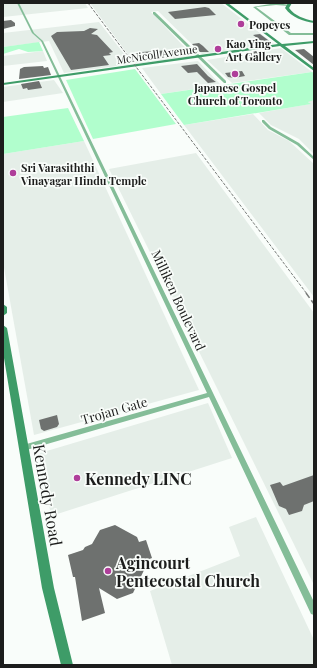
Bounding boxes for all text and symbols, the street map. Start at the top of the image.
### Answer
place label: Popeyes [249,17,290,32]
marker: Popeyes [236,19,246,29]
place label: Kao Ying Art Gallery [225,36,282,64]
street label: McNicoll Avenue [115,41,199,67]
marker: Kao Ying Art Gallery [213,44,223,54]
marker: Japanese Gospel Church of Toronto [230,69,240,79]
place label: Japanese Gospel Church of Toronto [188,80,282,108]
place label: Sri Varasiththi Vinayagar Hindu Temple [20,160,147,188]
marker: Sri Varasiththi Vinayagar Hindu Temple [8,168,18,178]
street label: Milliken Boulevard [148,247,210,354]
street label: Trojan Gate [79,392,150,428]
street label: Kennedy Road [29,442,67,548]
place label: Kennedy LINC [85,468,192,489]
marker: Kennedy LINC [72,473,82,483]
place label: Agincourt Pentecostal Church [115,552,260,591]
marker: Agincourt Pentecostal Church [103,566,113,576]

